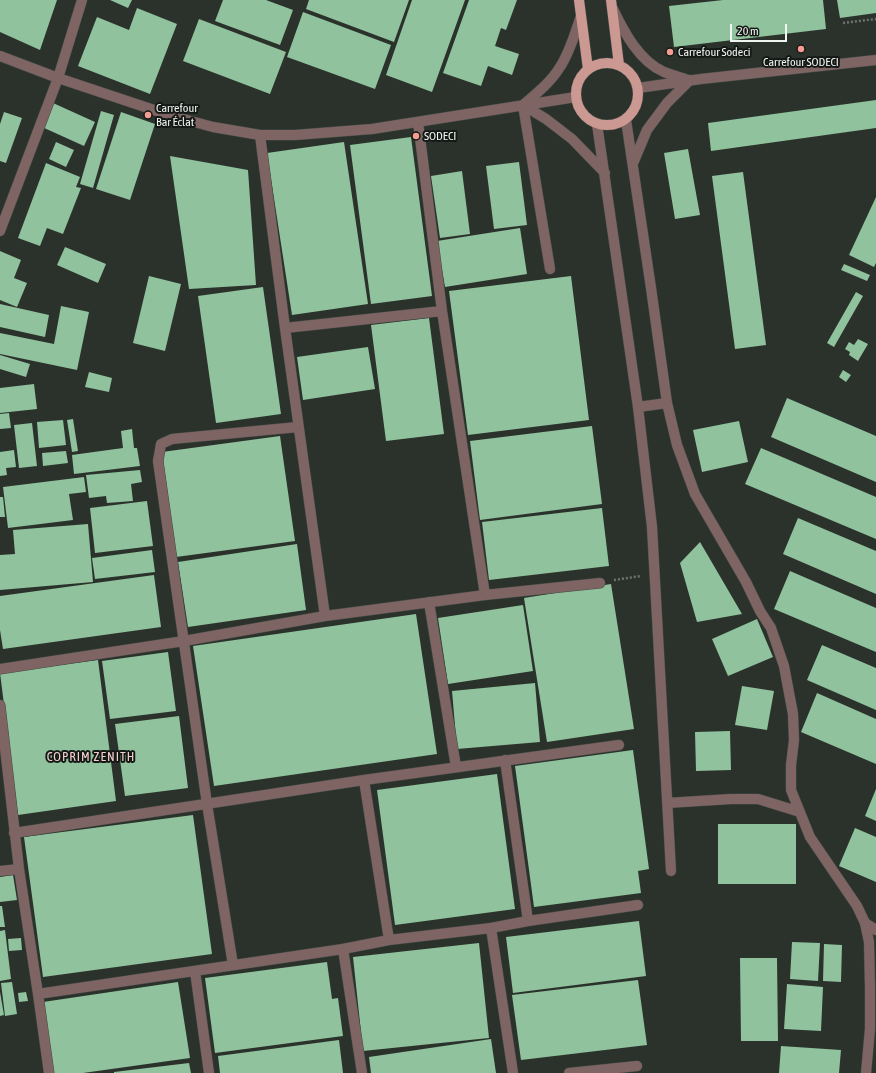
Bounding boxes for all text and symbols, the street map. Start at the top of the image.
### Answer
scale bar [732,16,789,42]
text: 20 m [737,24,759,38]
marker: Carrefour SODECI [796,44,806,54]
place label: Carrefour Sodeci [678,45,750,59]
marker: Carrefour Sodeci [665,47,675,57]
place label: Carrefour SODECI [763,55,839,69]
place label: Carrefour Bar Éclat [156,101,198,129]
marker: Carrefour Bar Éclat [143,110,153,120]
place label: SODECI [424,129,456,143]
marker: SODECI [411,131,421,141]
district label: COPRIM ZENITH [47,749,135,765]

